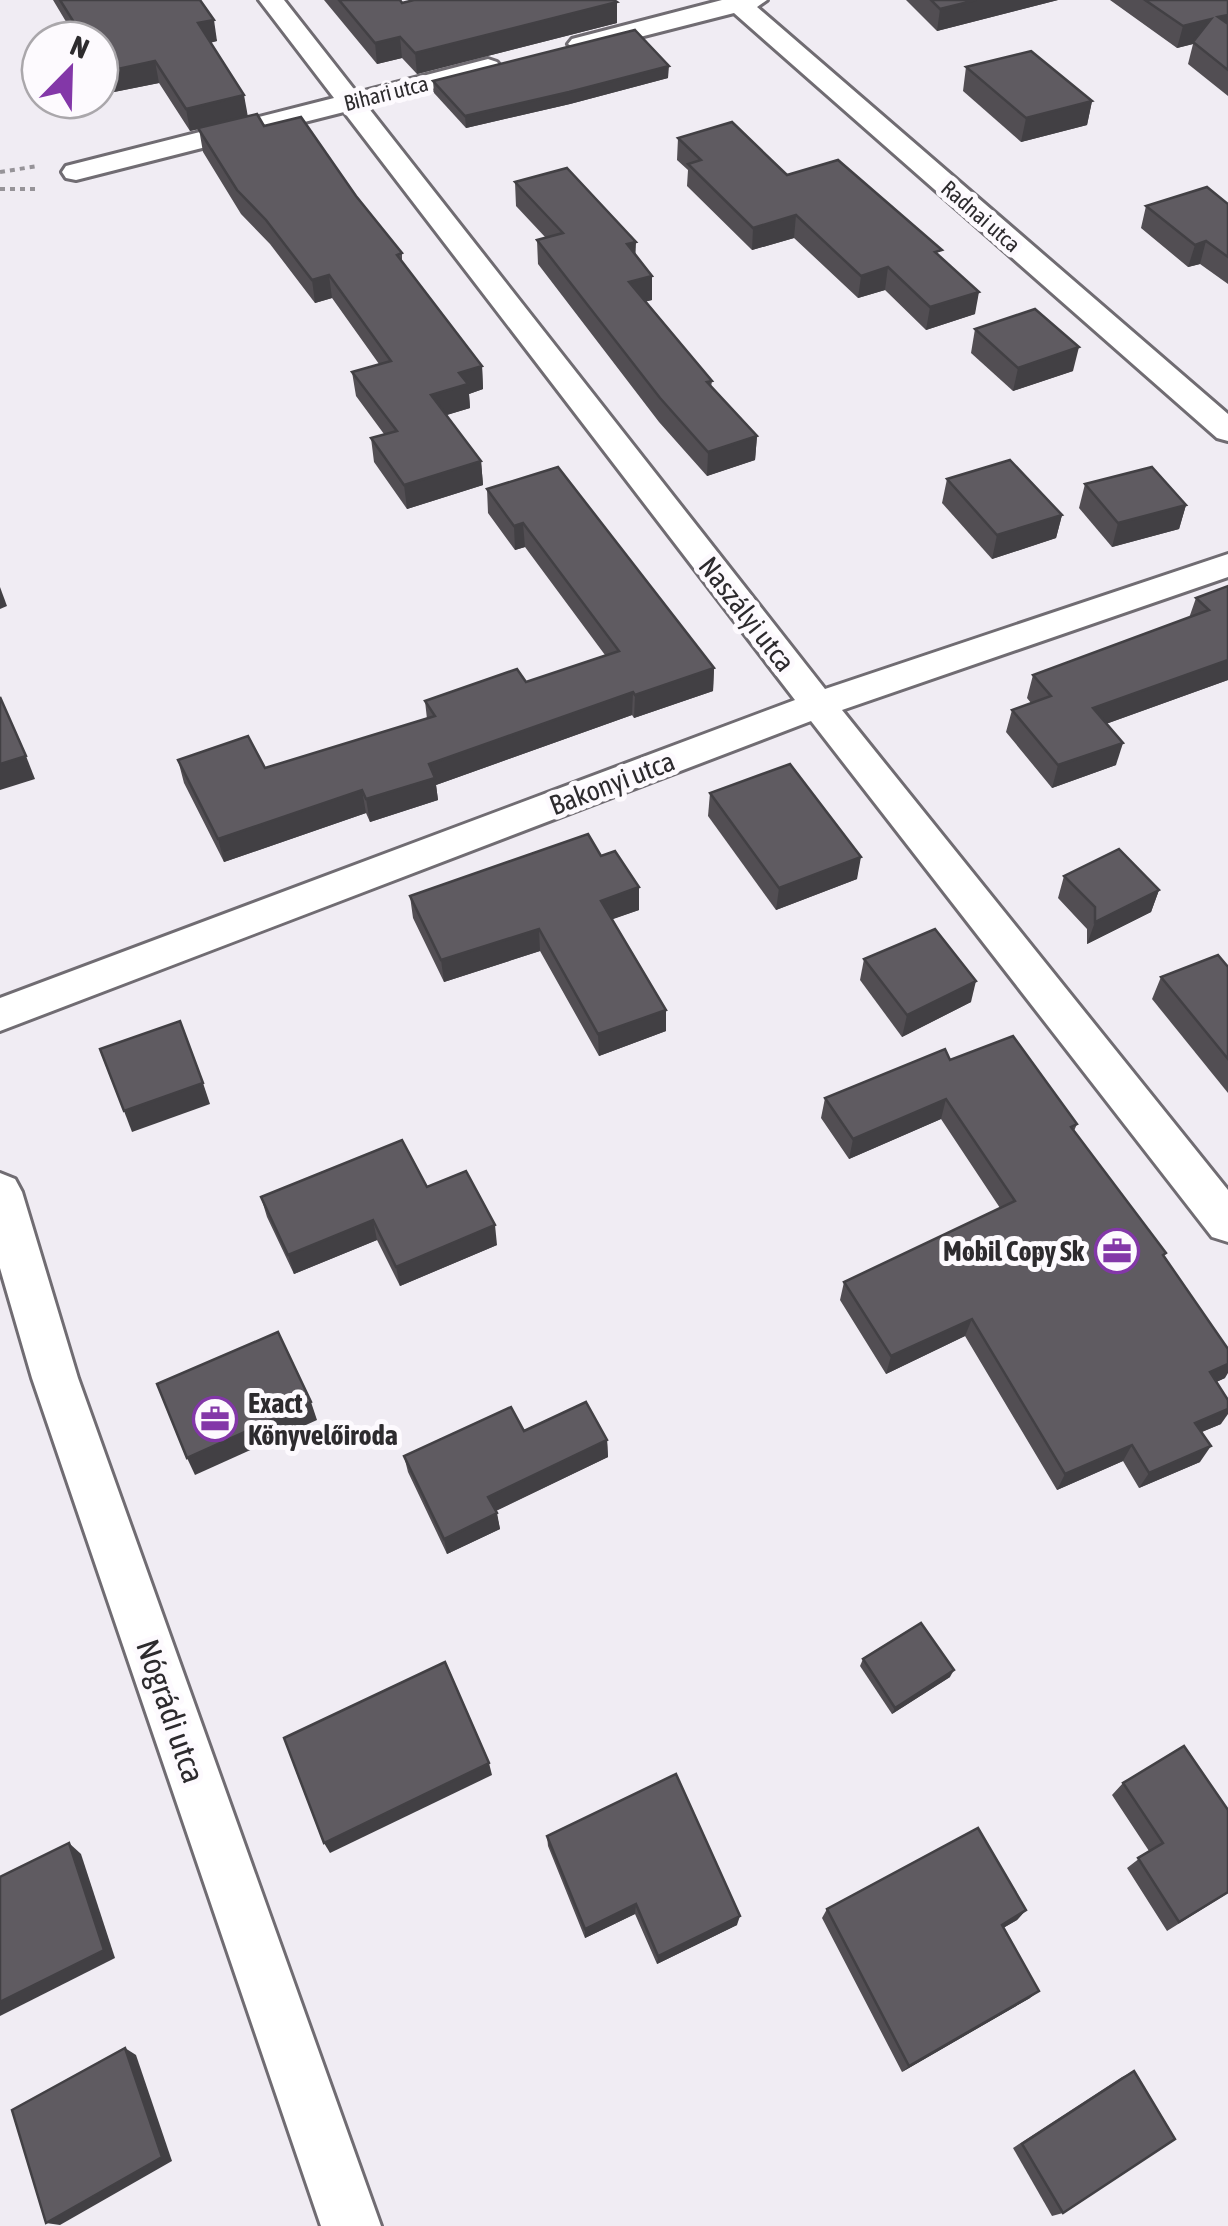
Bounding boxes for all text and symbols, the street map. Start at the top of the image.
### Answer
north arrow [20,20,120,120]
text: N [66,29,94,65]
street label: Bihari utca [341,70,431,116]
street label: Radnai utca [936,175,1026,257]
street label: Naszályi utca [692,550,802,678]
street label: Bakonyi utca [545,745,679,821]
office icon: Mobil Copy Sk [1094,1228,1140,1274]
place label: Mobil Copy Sk [943,1235,1085,1267]
place label: Exact Könyvelőiroda [248,1387,398,1451]
office icon: Exact Könyvelőiroda [192,1396,238,1442]
street label: Nógrádi utca [129,1634,213,1788]

